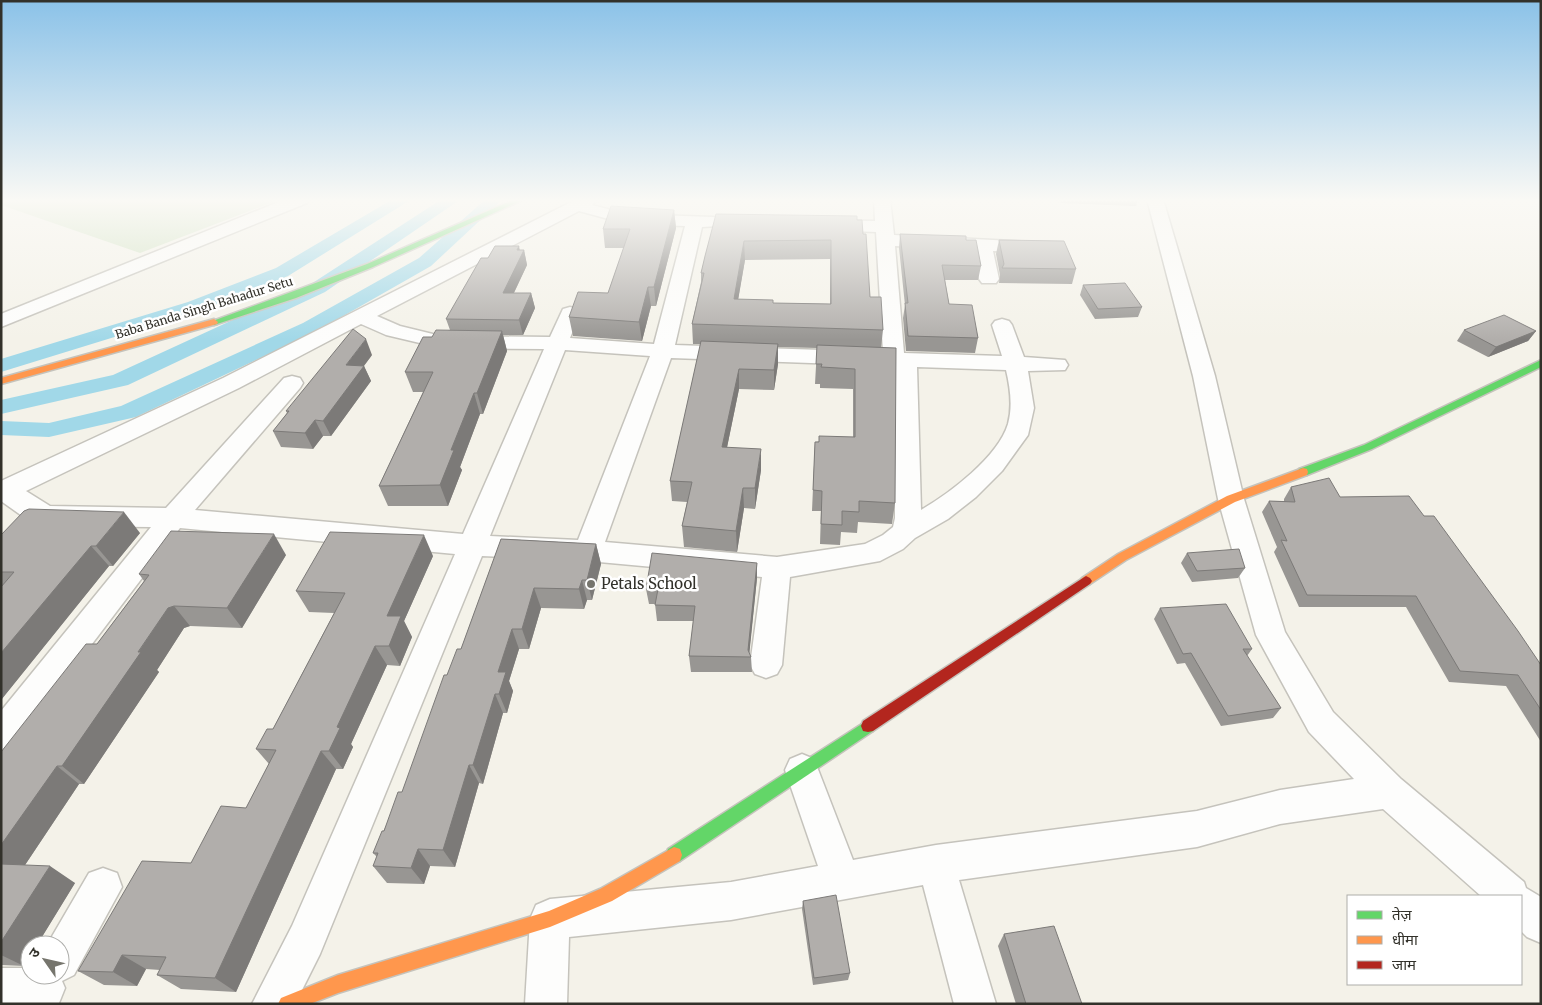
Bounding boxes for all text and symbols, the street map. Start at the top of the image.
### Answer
street label: Baba Banda Singh Bahadur Setu [113,273,295,342]
place label: Petals School [601,574,697,593]
marker: Petals School [585,578,597,590]
legend [1347,895,1522,985]
text: तेज़ [1392,905,1413,924]
text: धीमा [1392,930,1419,949]
north arrow [20,935,70,985]
text: उ [24,944,44,961]
text: जाम [1392,955,1417,974]

